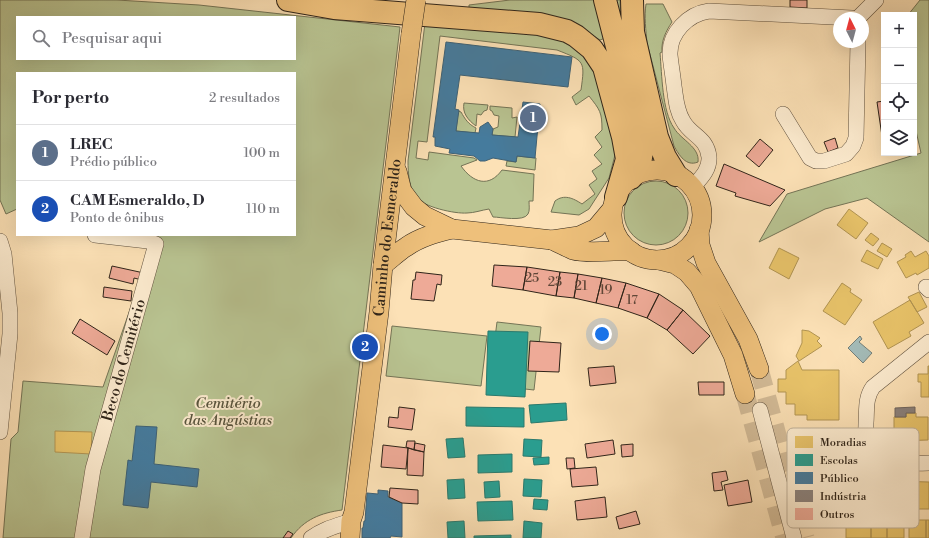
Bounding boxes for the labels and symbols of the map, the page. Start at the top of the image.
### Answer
north arrow [833,12,869,48]
pin: 1 [520,103,546,133]
street label: Caminho do Esmeraldo [369,158,405,317]
house number: 25 [525,270,539,286]
house number: 23 [548,274,562,290]
house number: 21 [574,278,588,294]
house number: 19 [599,282,613,298]
house number: 17 [626,292,638,308]
street label: Beco do Cemitério [97,297,150,424]
your location [592,324,612,344]
pin: 2 [352,332,378,362]
park label: Cemitério das Angústias [184,394,272,430]
legend [787,428,919,528]
text: Moradias [820,436,867,450]
text: Escolas [820,454,858,468]
text: Público [820,472,859,486]
text: Indústria [820,490,867,504]
text: Outros [820,508,855,522]

